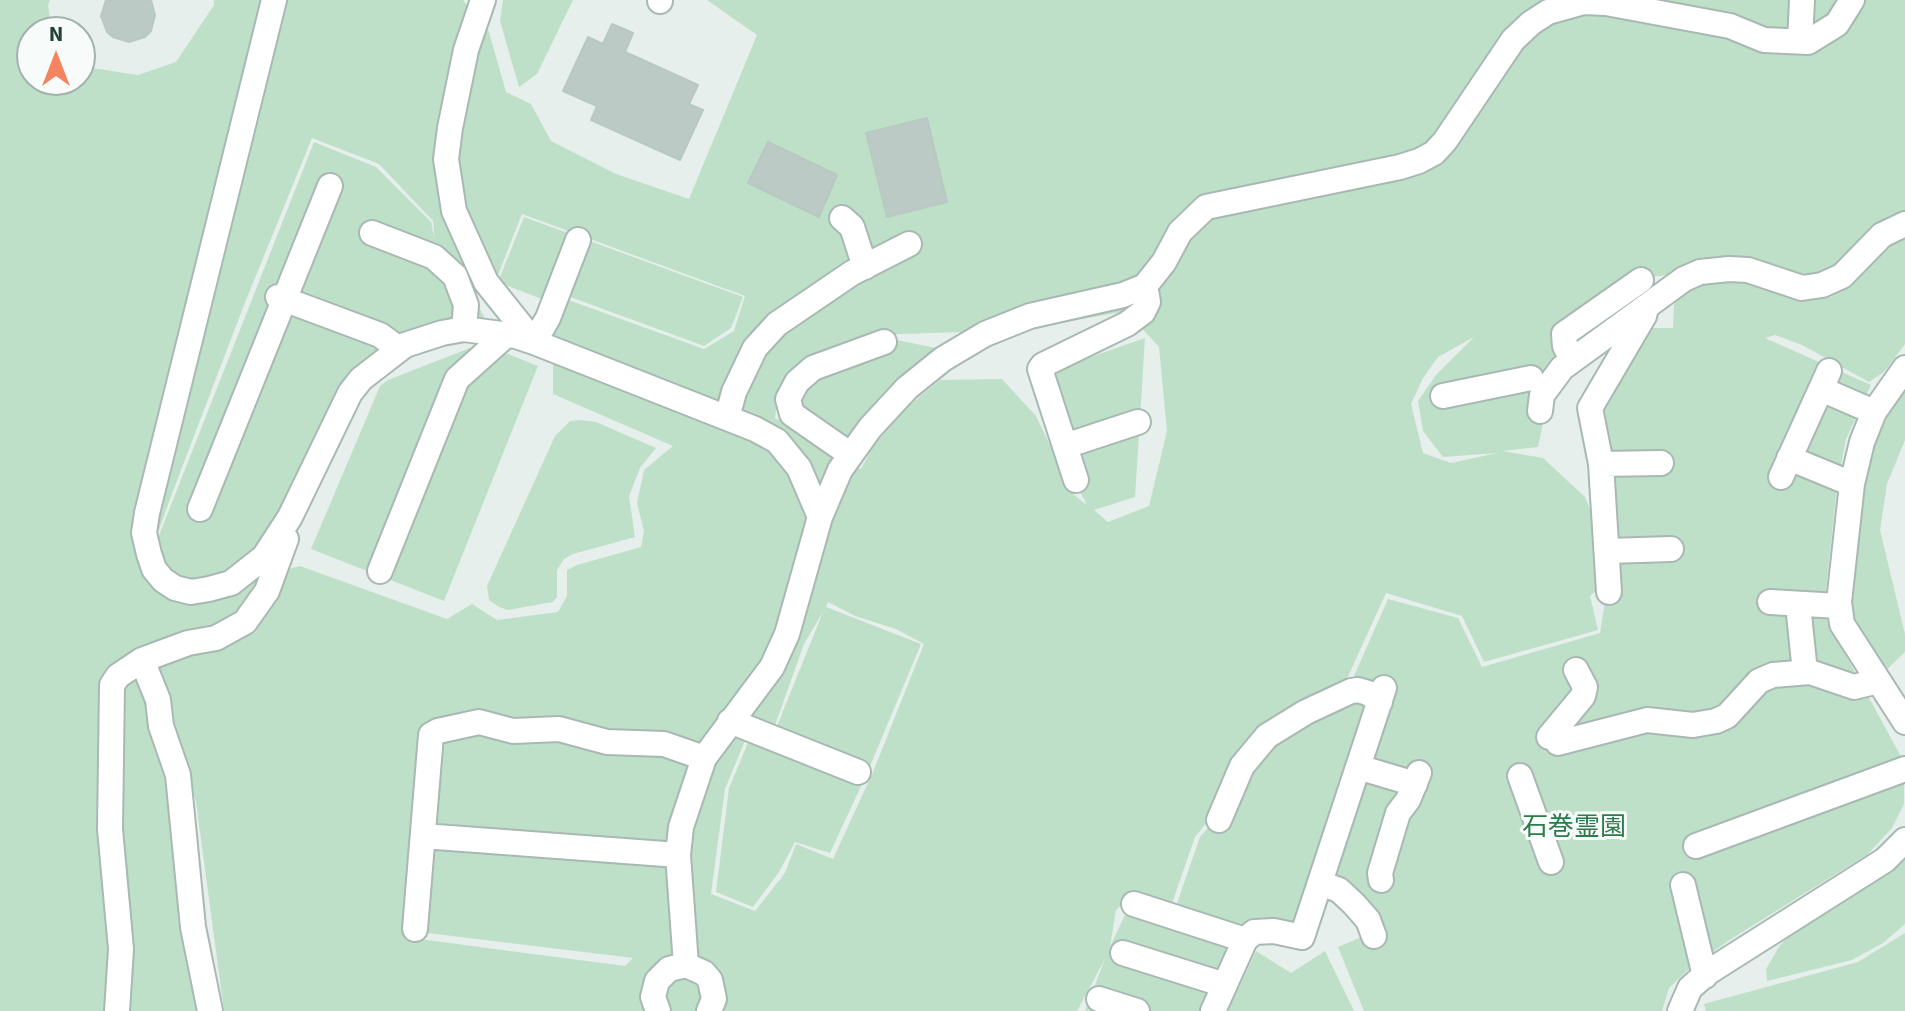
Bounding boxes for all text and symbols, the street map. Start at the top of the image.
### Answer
north arrow [16,16,96,96]
text: N [49,18,63,50]
park label: 石巻霊園 [1522,813,1626,845]

